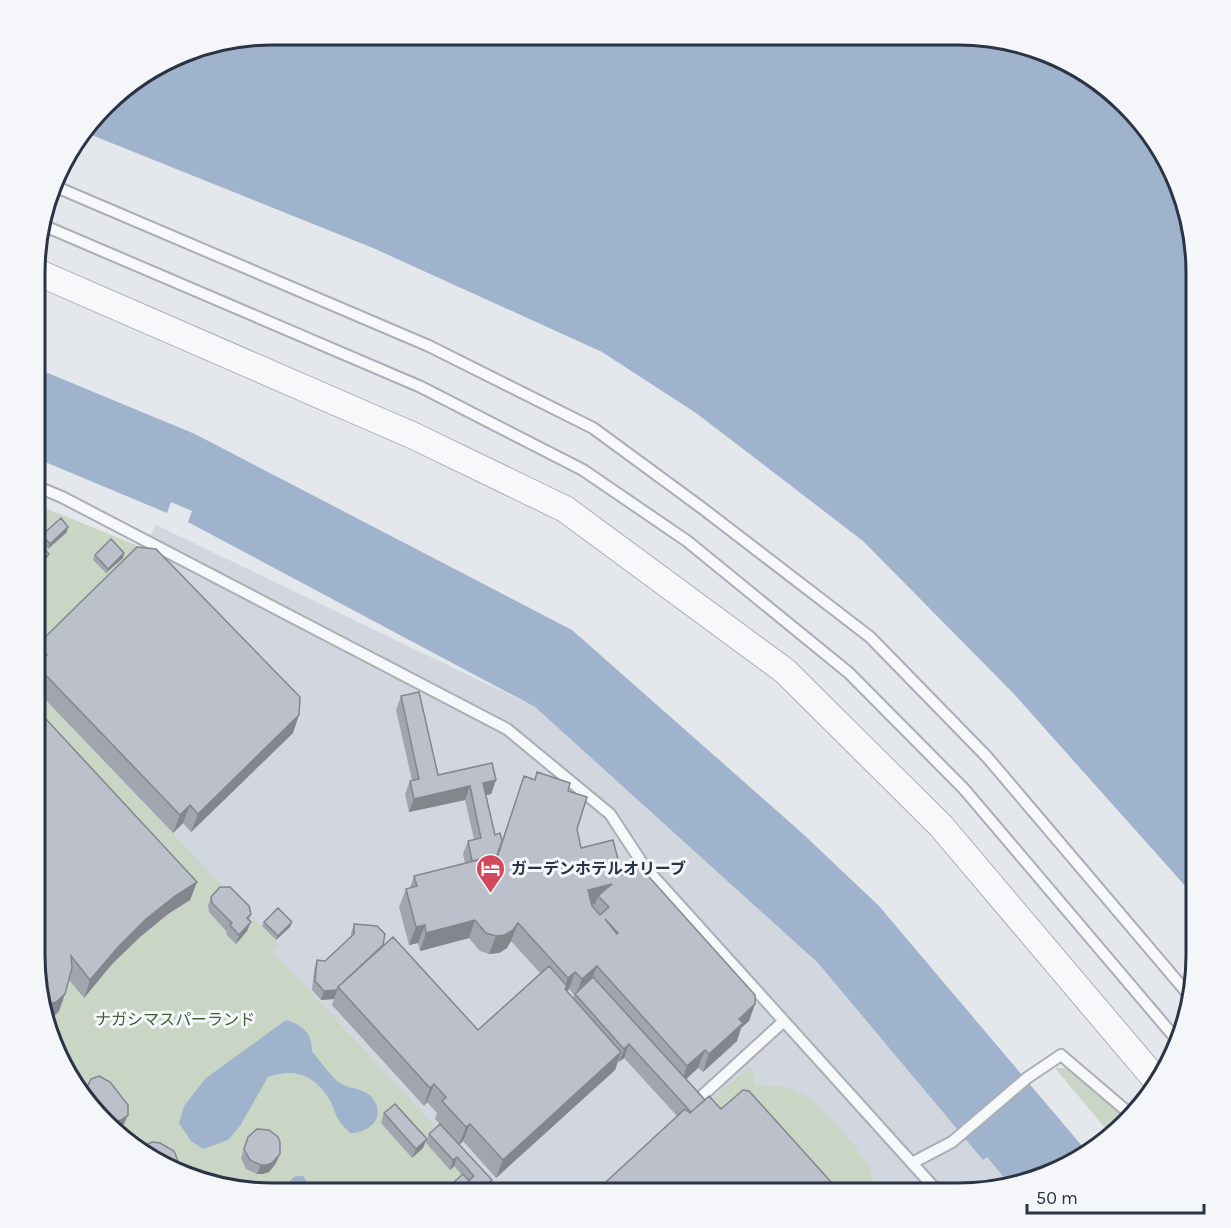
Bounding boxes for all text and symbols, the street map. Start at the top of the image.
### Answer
hotel icon: ガーデンホテルオリーブ [474,852,506,894]
place label: ガーデンホテルオリーブ [511,859,686,878]
park label: ナガシマスパーランド [95,1010,255,1029]
scale bar [1027,1177,1204,1215]
text: 50 m [1036,1187,1078,1209]

